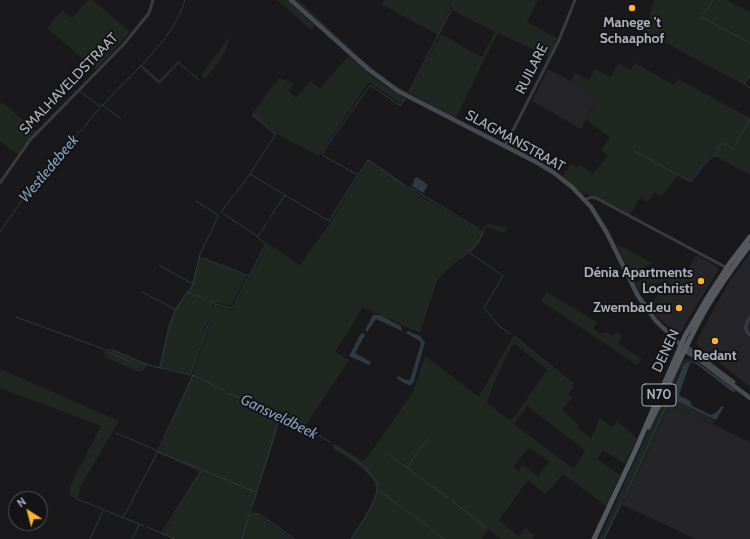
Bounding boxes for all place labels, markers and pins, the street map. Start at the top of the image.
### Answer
marker: Manege 't Schaaphof [627,3,637,13]
place label: Manege 't Schaaphof [600,15,664,48]
place label: Dénia Apartments Lochristi [584,265,693,298]
marker: Dénia Apartments Lochristi [696,276,706,286]
place label: Zwembad.eu [593,300,671,316]
marker: Zwembad.eu [674,303,684,313]
marker: Redant [710,336,720,346]
place label: Redant [693,348,737,364]

